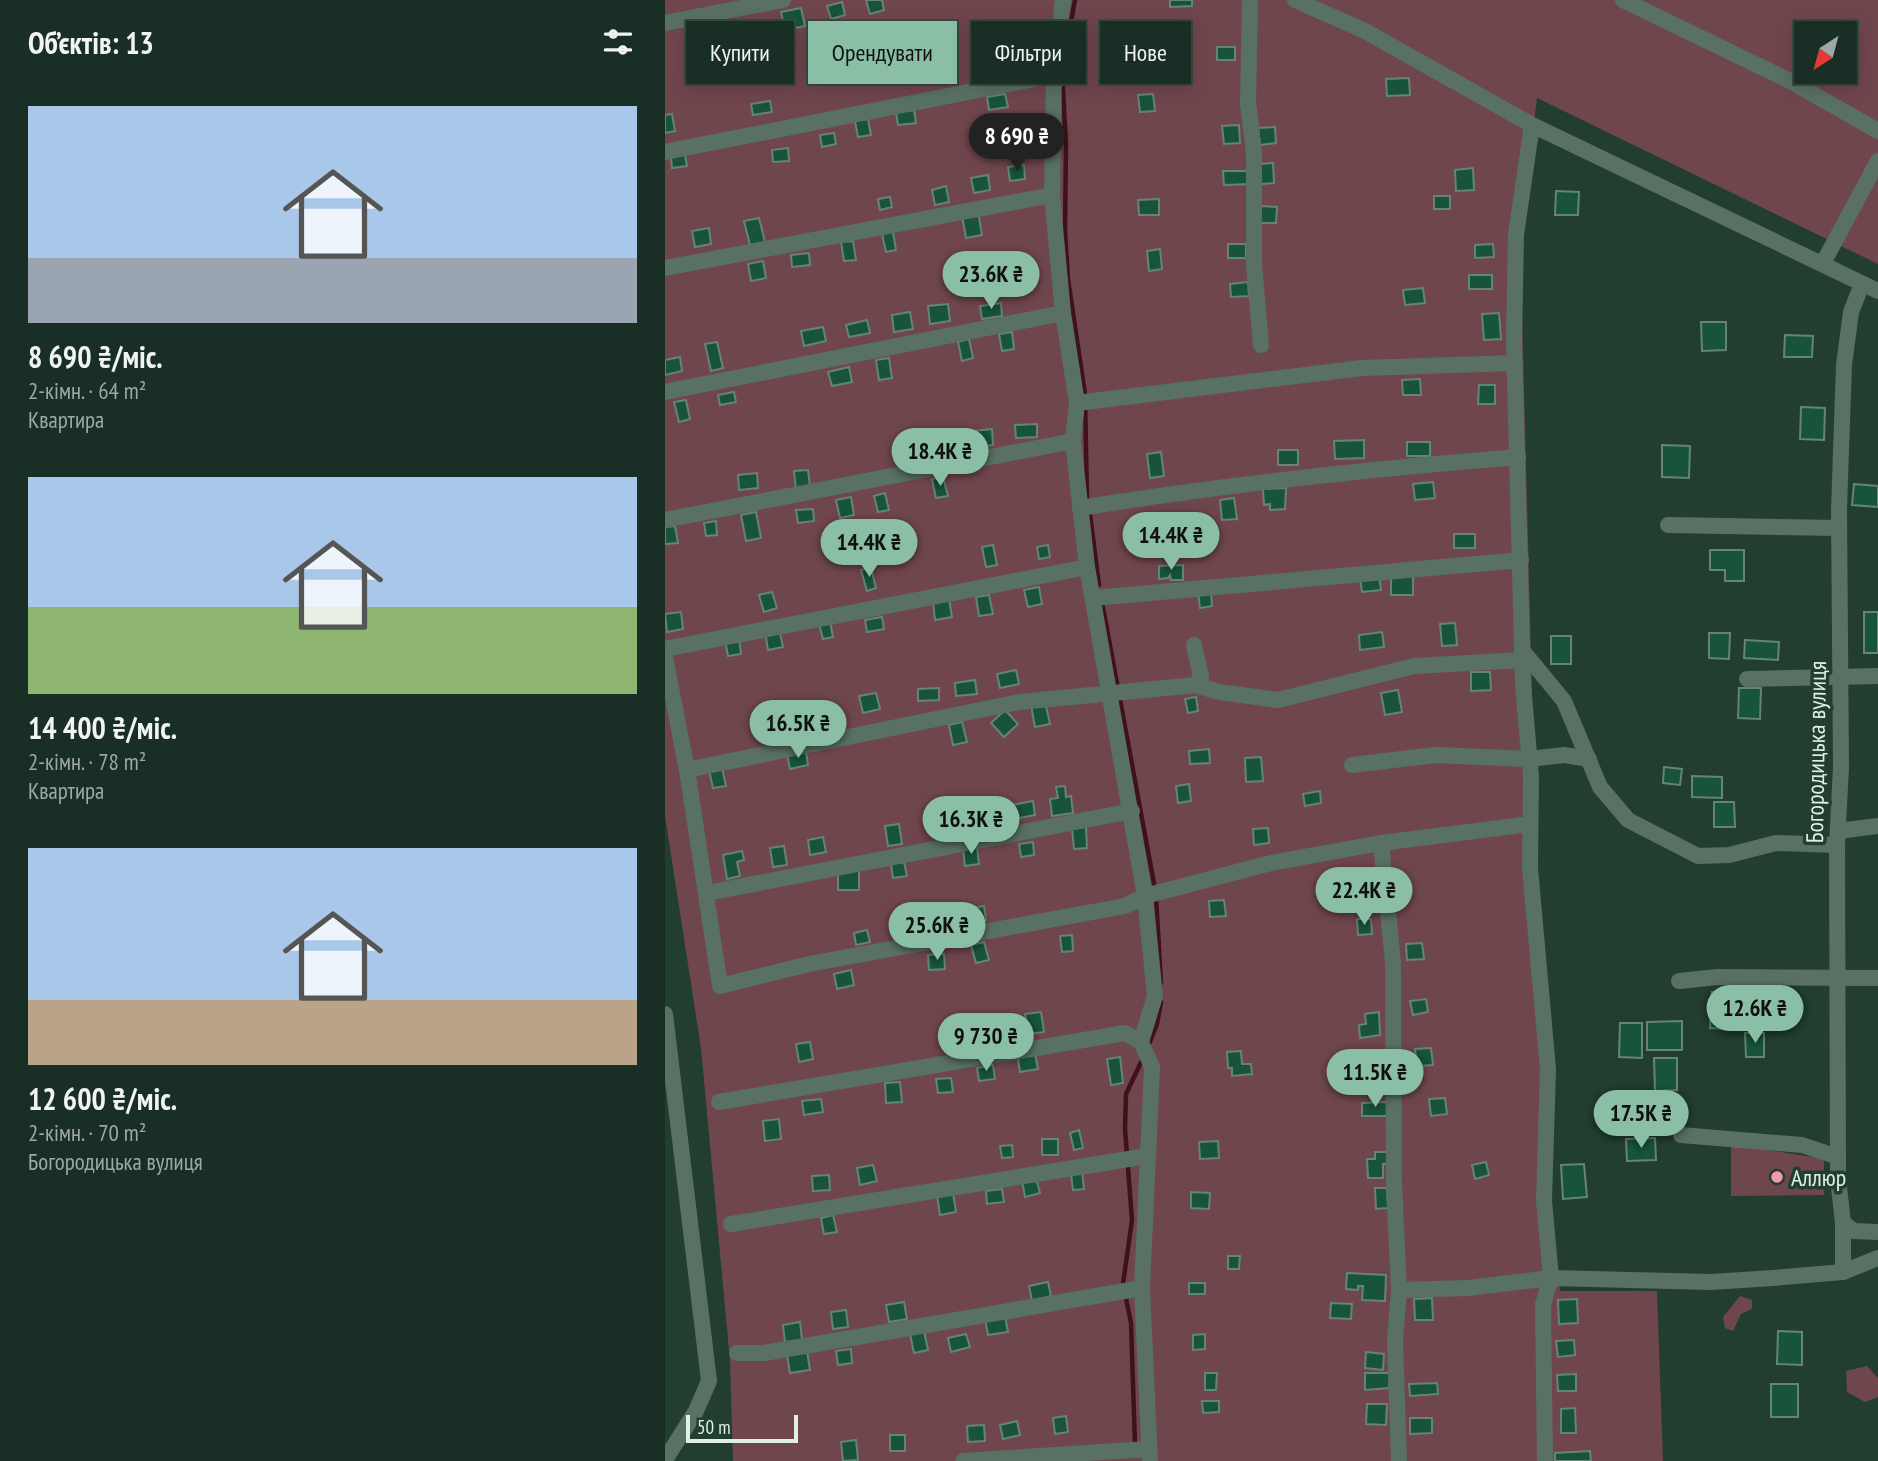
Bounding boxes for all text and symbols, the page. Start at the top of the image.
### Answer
chip: Купити [686,21,794,84]
chip: Орендувати [808,21,957,84]
chip: Фільтри [971,21,1086,84]
chip: Нове [1100,21,1191,84]
north arrow [1794,21,1857,84]
map controls [1794,21,1857,84]
text: Об’єктів: 13 [28,23,154,62]
icon: filters [599,23,637,61]
pin: 8 690 ₴ [952,114,1082,173]
text: 8 690 ₴ [985,121,1049,150]
icon: home [270,151,396,277]
pin: 23.6K ₴ [926,252,1056,311]
text: 23.6K ₴ [959,259,1023,288]
text: 8 690 ₴/міс. [28,337,163,376]
text: 2-кімн. · 64 m² [28,376,146,405]
text: Квартира [28,405,104,434]
pin: 18.4K ₴ [875,428,1005,488]
text: 18.4K ₴ [908,436,972,465]
pin: 14.4K ₴ [1106,512,1236,572]
pin: 14.4K ₴ [804,520,934,579]
text: 14.4K ₴ [1139,520,1203,549]
icon: home [270,522,396,648]
text: 14.4K ₴ [837,527,901,556]
street label: Богородицька вулиця [1799,661,1833,843]
pin: 16.5K ₴ [733,700,863,760]
text: 14 400 ₴/міс. [28,708,177,747]
text: 16.5K ₴ [766,708,830,737]
text: 2-кімн. · 78 m² [28,747,146,776]
text: Квартира [28,776,104,805]
pin: 16.3K ₴ [906,796,1036,856]
text: 16.3K ₴ [939,804,1003,833]
pin: 22.4K ₴ [1299,867,1429,927]
text: 22.4K ₴ [1332,875,1396,904]
icon: home [270,893,396,1019]
pin: 25.6K ₴ [872,902,1002,962]
text: 25.6K ₴ [905,910,969,939]
pin: 12.6K ₴ [1690,986,1820,1045]
text: 12.6K ₴ [1723,993,1787,1022]
pin: 9 730 ₴ [921,1014,1051,1073]
text: 9 730 ₴ [954,1021,1018,1050]
pin: 11.5K ₴ [1310,1050,1440,1109]
text: 11.5K ₴ [1343,1057,1407,1086]
text: 12 600 ₴/міс. [28,1079,177,1118]
pin: 17.5K ₴ [1576,1090,1706,1150]
text: 17.5K ₴ [1610,1098,1672,1127]
text: 2-кімн. · 70 m² [28,1118,146,1147]
text: Богородицька вулиця [28,1147,203,1176]
place label: Аллюр [1791,1162,1846,1193]
marker: Аллюр [1769,1169,1785,1185]
scale bar [686,1412,798,1444]
text: 50 m [697,1415,731,1439]

